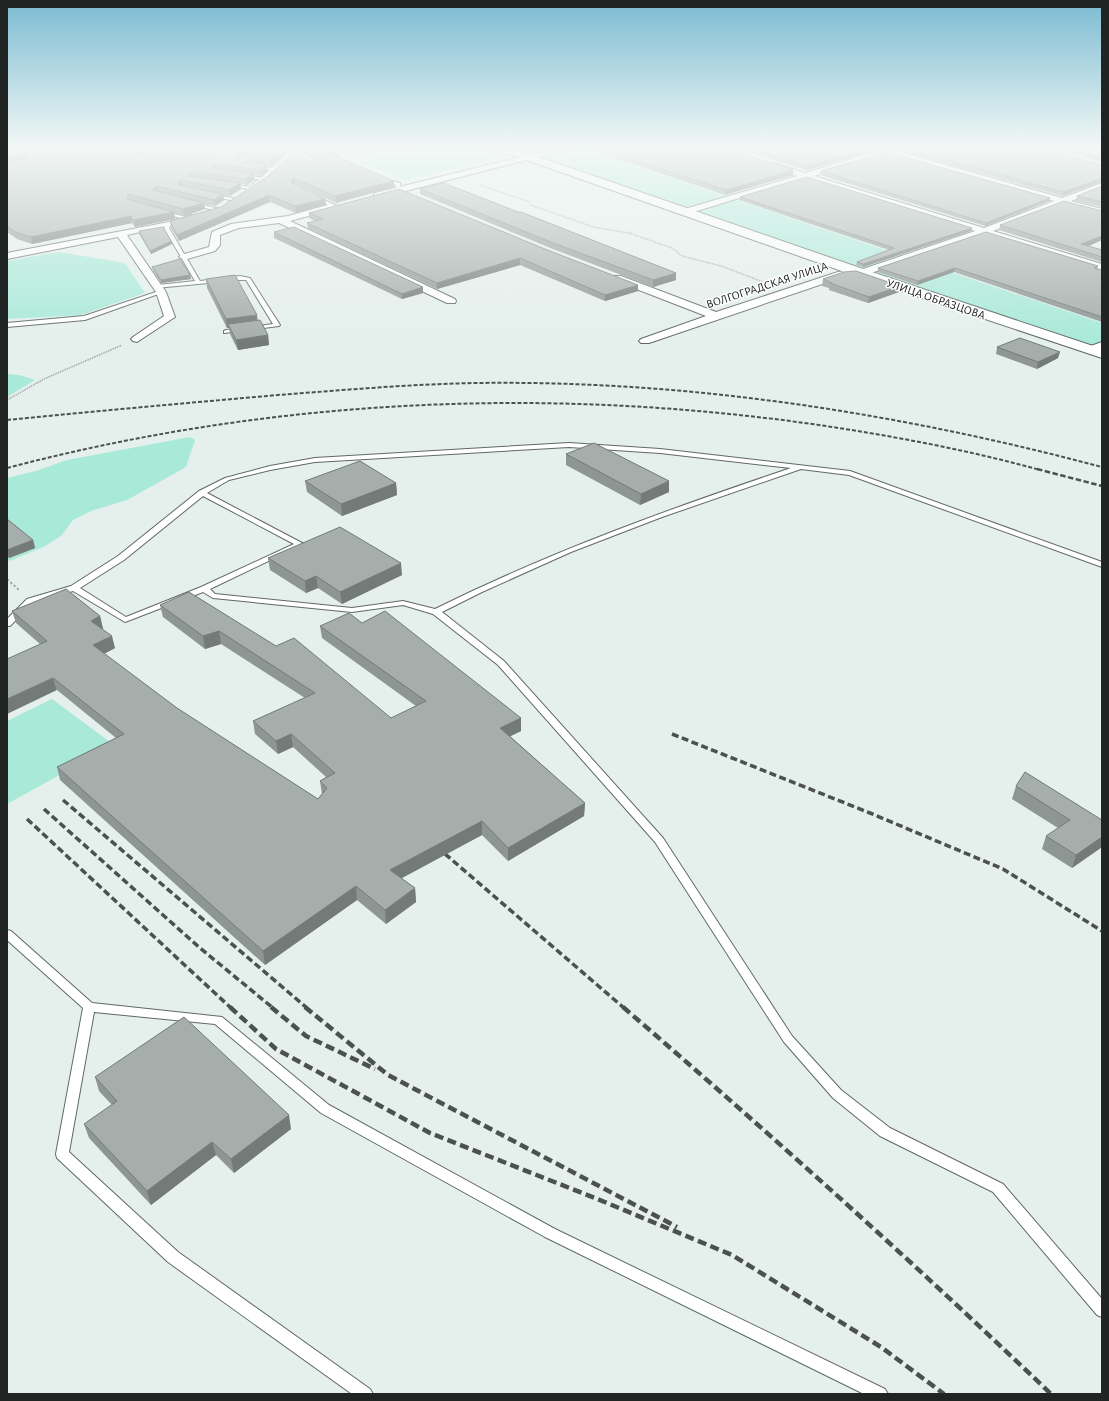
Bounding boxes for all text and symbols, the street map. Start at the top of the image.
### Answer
street label: ВОЛГОГРАДСКАЯ УЛИЦА [705,260,829,310]
street label: УЛИЦА ОБРАЗЦОВА [885,276,987,322]

